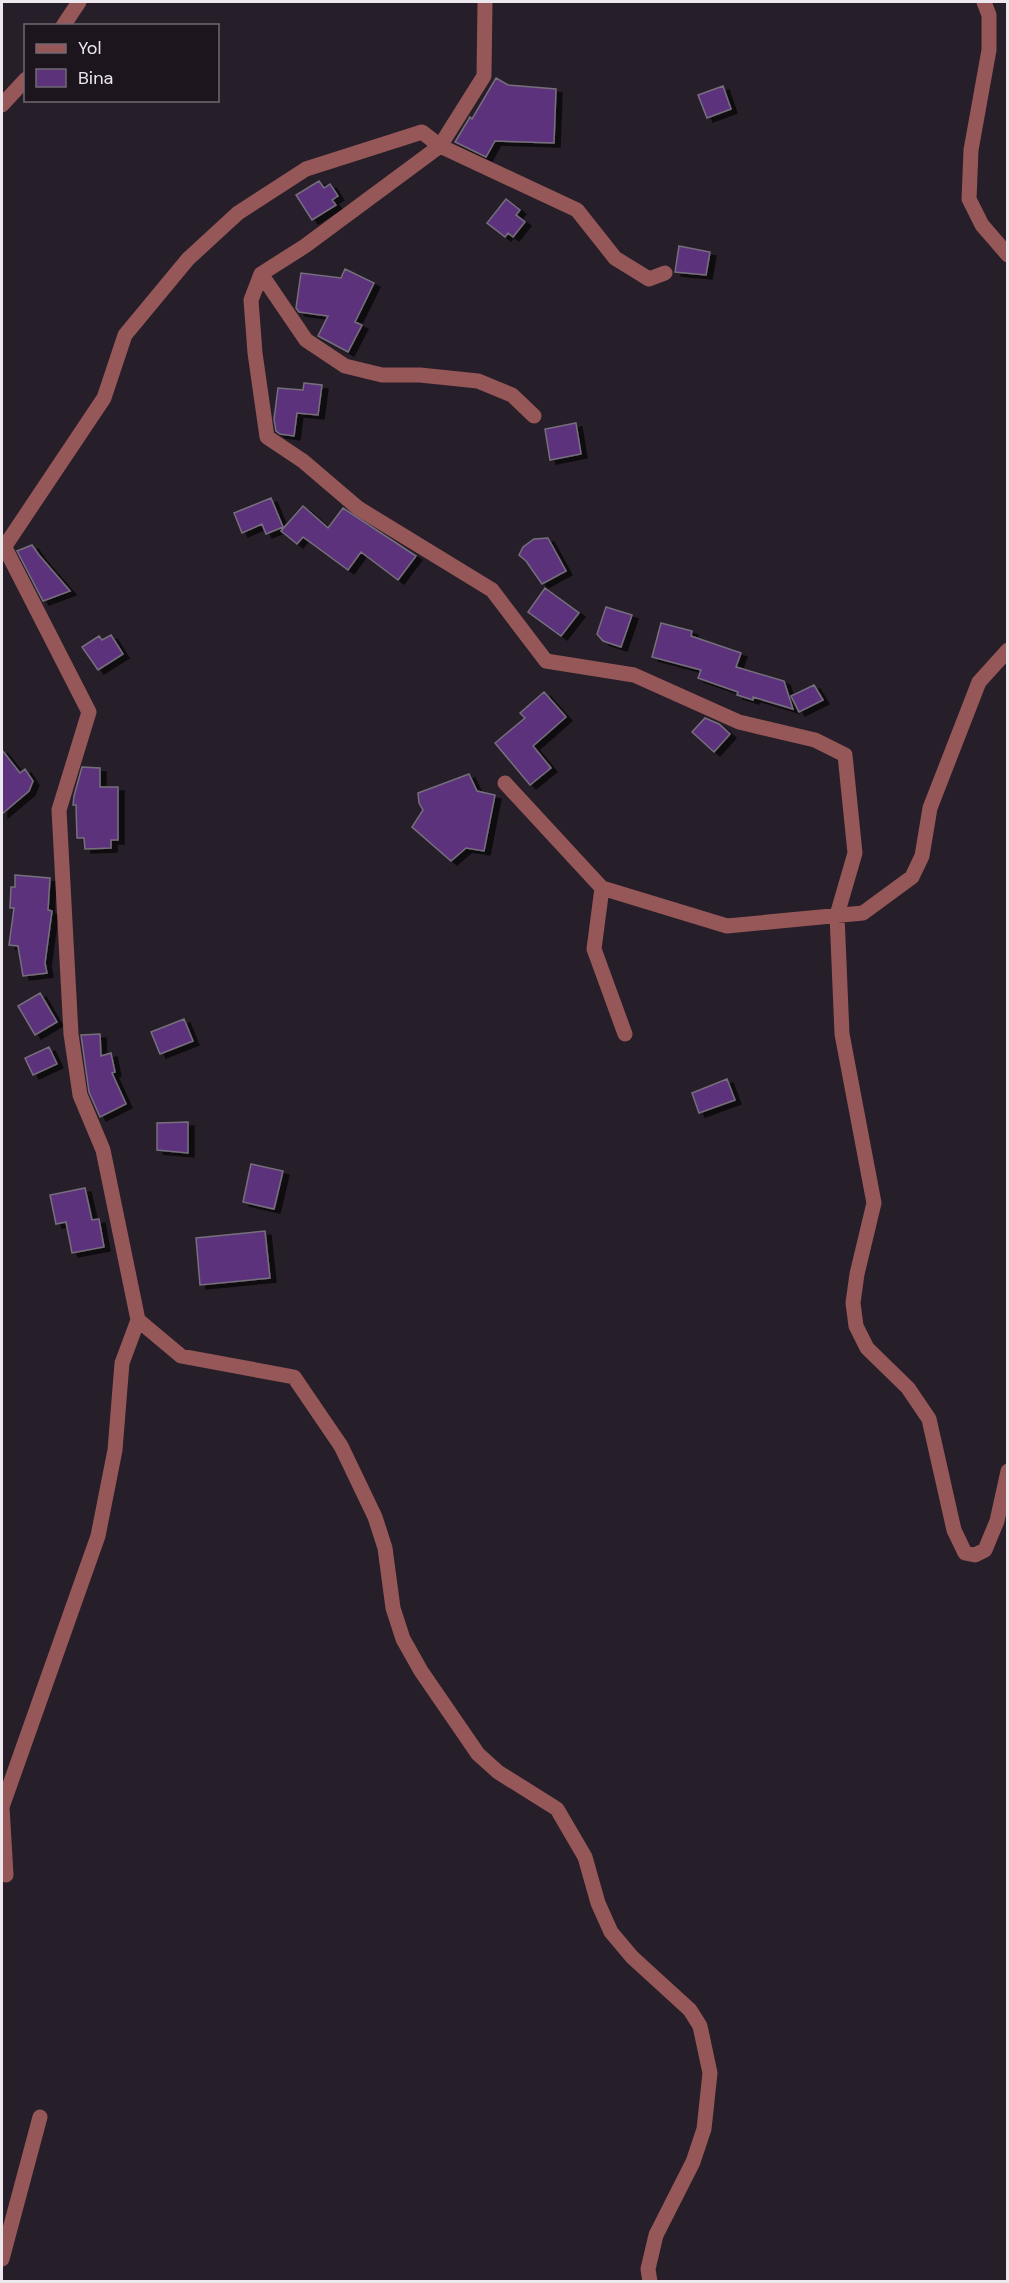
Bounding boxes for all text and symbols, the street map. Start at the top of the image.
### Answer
legend [24,24,219,102]
text: Yol [78,36,102,60]
text: Bina [78,66,113,90]

